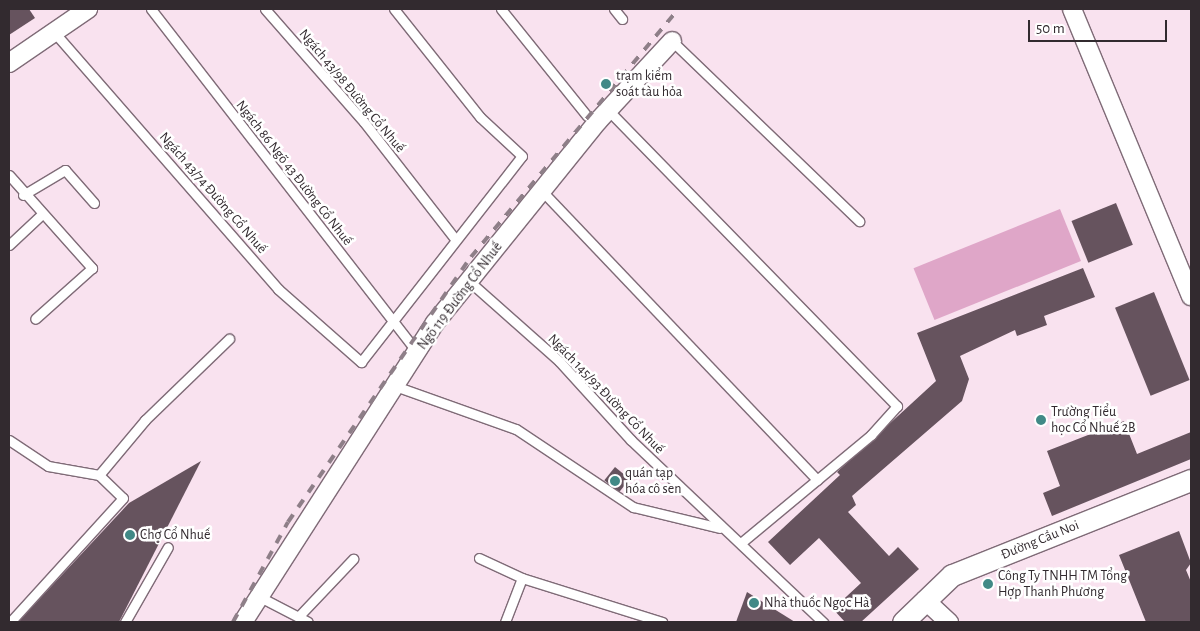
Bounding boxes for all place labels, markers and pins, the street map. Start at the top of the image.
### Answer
place label: trạm kiểm soát tàu hỏa [616,68,682,100]
marker: trạm kiểm soát tàu hỏa [600,78,612,90]
place label: Trường Tiểu học Cổ Nhuế 2B [1051,404,1136,437]
marker: Trường Tiểu học Cổ Nhuế 2B [1035,414,1047,426]
place label: quán tạp hóa cô sen [625,465,681,498]
marker: quán tạp hóa cô sen [609,475,621,487]
place label: Chợ Cổ Nhuế [140,527,210,543]
marker: Chợ Cổ Nhuế [124,529,136,541]
place label: Công Ty TNHH TM Tổng Hợp Thanh Phương [998,568,1127,600]
marker: Công Ty TNHH TM Tổng Hợp Thanh Phương [982,578,994,590]
place label: Nhà thuốc Ngọc Hà [764,595,869,611]
marker: Nhà thuốc Ngọc Hà [748,597,760,609]

